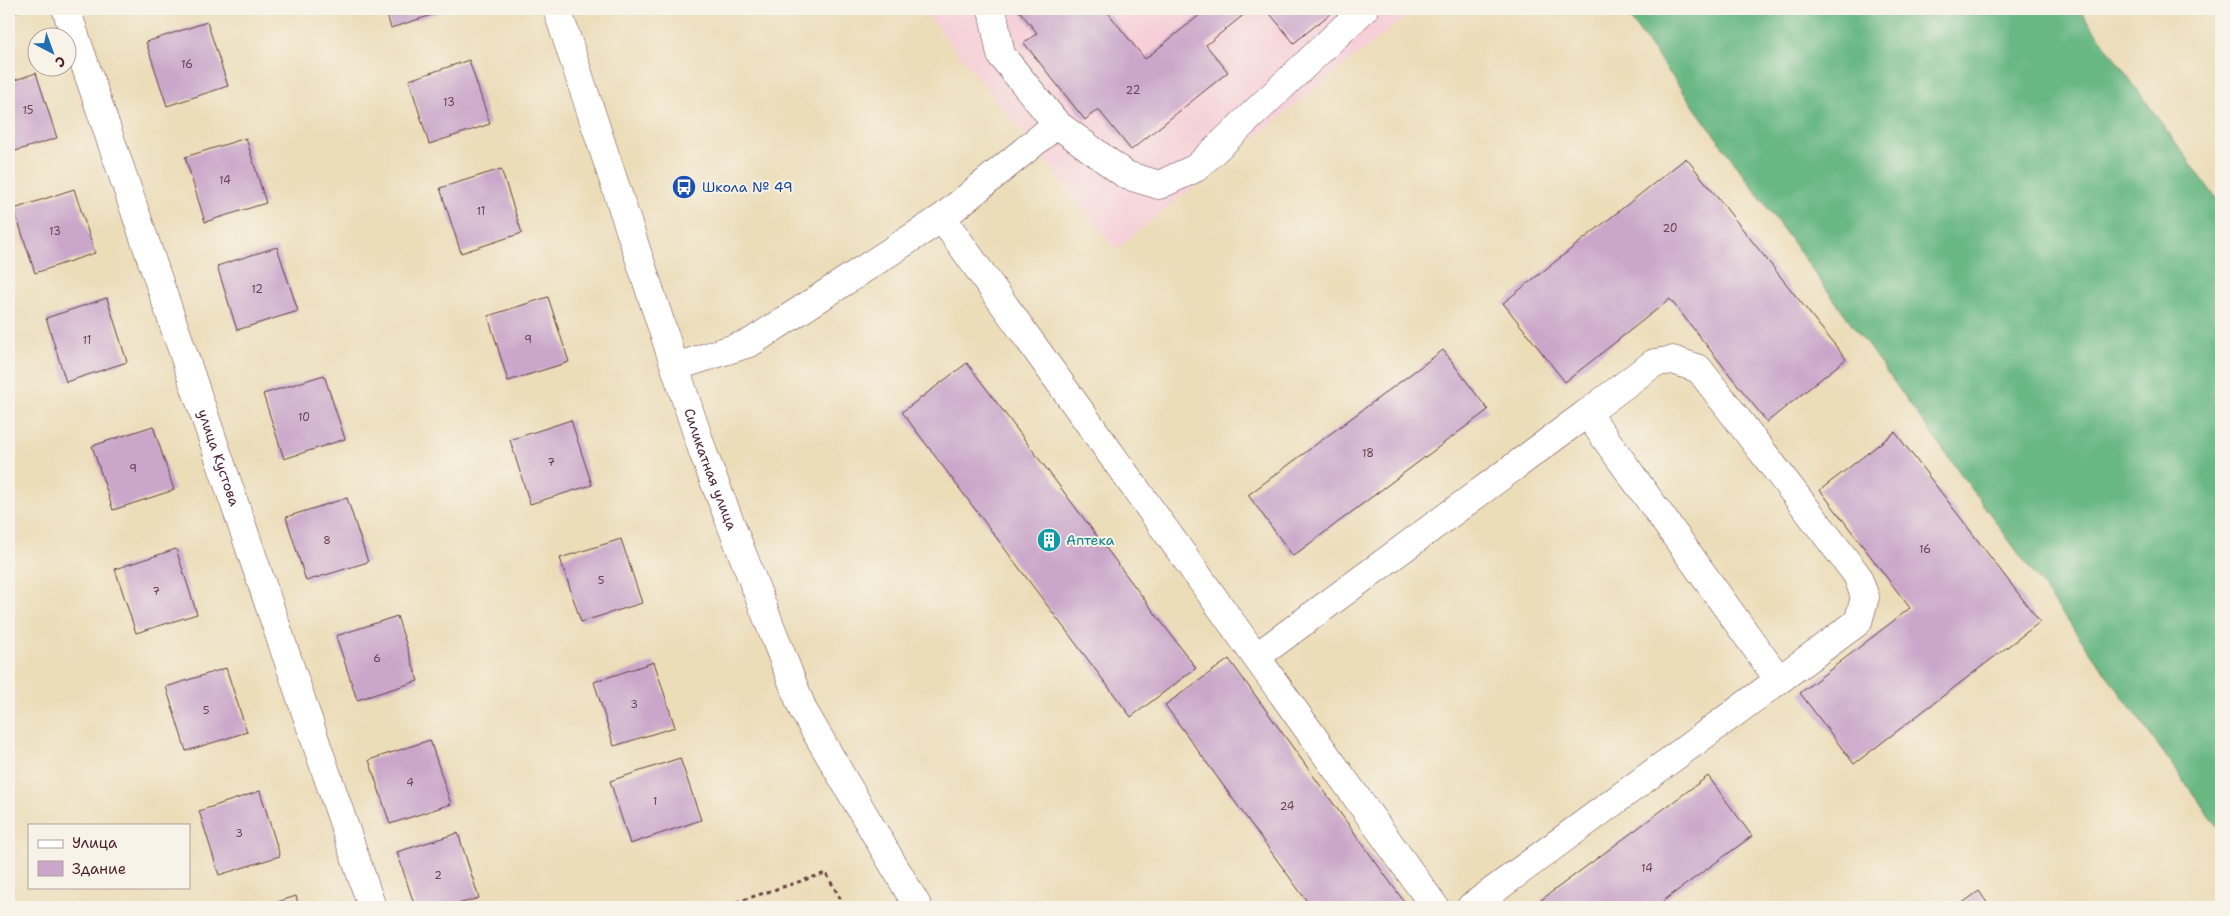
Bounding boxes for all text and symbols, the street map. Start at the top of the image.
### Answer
north arrow [28,28,78,78]
text: С [51,52,70,71]
house number: 16 [181,57,193,72]
house number: 22 [1126,83,1140,98]
house number: 13 [443,95,455,110]
house number: 15 [22,103,34,118]
house number: 14 [219,173,231,188]
bus stop icon: Школа № 49 [671,174,697,200]
place label: Школа № 49 [702,178,793,196]
house number: 11 [477,204,485,219]
house number: 20 [1662,221,1678,236]
house number: 13 [49,224,61,239]
house number: 12 [251,282,263,297]
house number: 9 [524,332,532,347]
house number: 11 [83,333,91,348]
street label: Силикатная улица [680,406,741,533]
street label: улица Кустова [194,407,244,509]
house number: 10 [298,410,310,425]
house number: 18 [1362,446,1374,461]
house number: 7 [547,455,555,470]
house number: 9 [129,461,137,476]
building icon: Аптека [1036,527,1062,553]
place label: Аптека [1066,531,1115,549]
house number: 8 [323,533,331,548]
house number: 16 [1919,542,1931,557]
house number: 5 [598,573,605,588]
house number: 7 [152,584,160,599]
house number: 6 [373,651,381,666]
house number: 3 [630,697,638,712]
house number: 5 [203,703,210,718]
house number: 4 [406,775,414,790]
house number: 1 [653,794,657,809]
house number: 24 [1280,799,1295,814]
legend [28,824,190,888]
house number: 3 [235,826,243,841]
text: Улица [72,833,118,853]
text: Здание [72,859,126,879]
house number: 14 [1641,861,1653,876]
house number: 2 [434,868,442,883]

